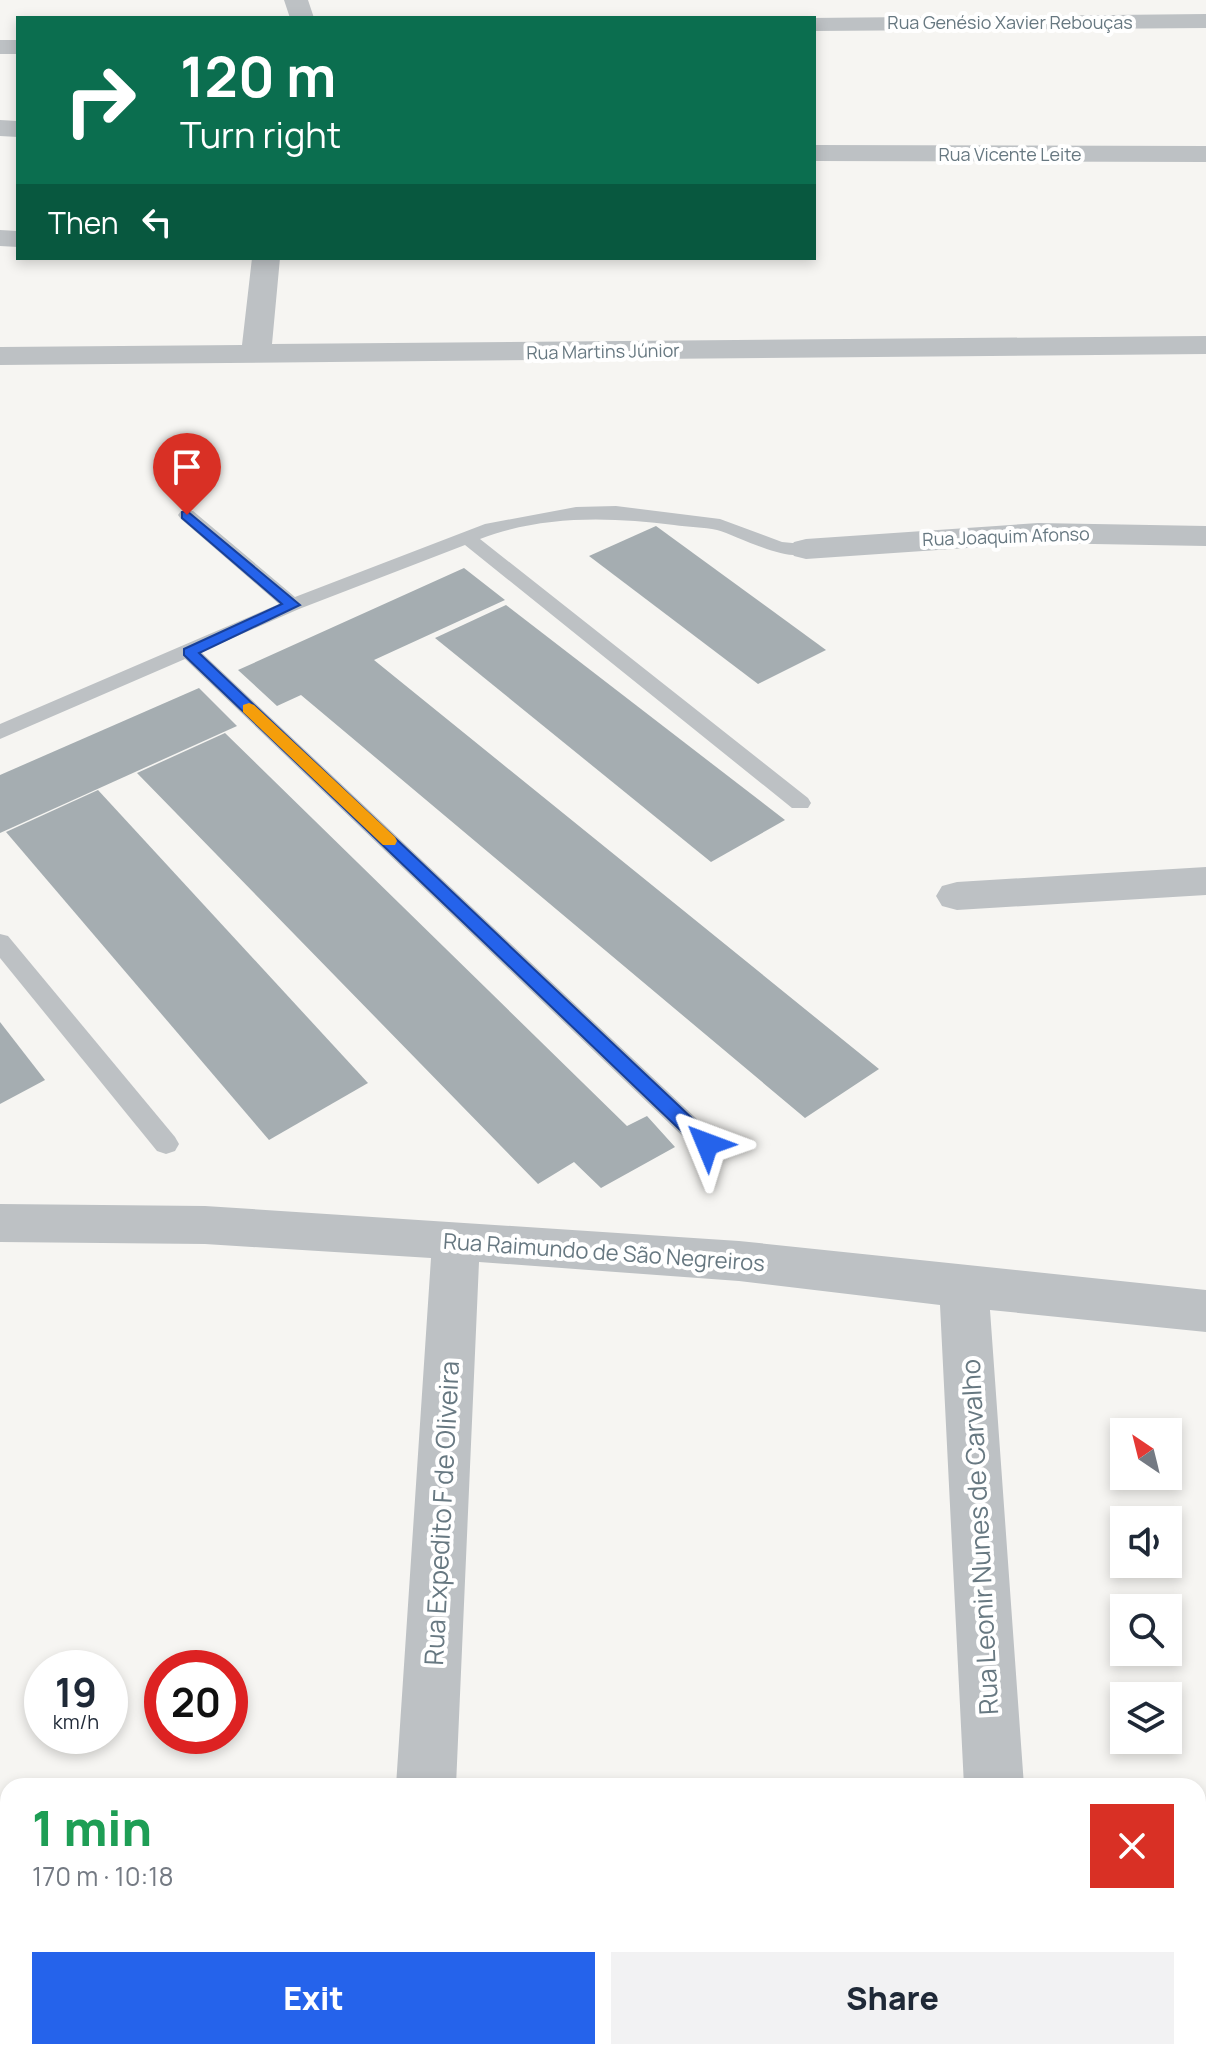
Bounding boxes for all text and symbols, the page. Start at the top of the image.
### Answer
street label: Rua Genésio Xavier Rebouças [887,10,1133,34]
text: 120 m [180,37,336,114]
icon: right [48,48,152,152]
text: Turn right [180,110,341,159]
street label: Rua Vicente Leite [938,142,1082,166]
icon: left [135,200,179,244]
text: Then [48,202,119,243]
street label: Rua Martins Júnior [526,338,680,364]
pin [153,433,221,515]
icon: arrive [165,445,209,489]
street label: Rua Joaquim Afonso [922,521,1090,551]
position arrow [665,1102,749,1186]
street label: Rua Raimundo de São Negreiros [442,1226,766,1278]
street label: Rua Leonir Nunes de Carvalho [952,1358,1006,1716]
street label: Rua Expedito F de Oliveira [415,1360,467,1666]
north arrow [1110,1418,1182,1490]
map controls [1110,1418,1182,1754]
button: sound [1110,1506,1182,1578]
button: search [1110,1594,1182,1666]
speed limit sign: 20 [144,1650,248,1754]
text: 19 [55,1664,97,1719]
button: layers [1110,1682,1182,1754]
text: km/h [53,1708,99,1735]
text: 1 min [32,1795,152,1860]
button: close [1090,1804,1174,1888]
text: 170 m · 10:18 [32,1858,174,1894]
button: Exit [32,1952,595,2044]
button: Share [611,1952,1174,2044]

